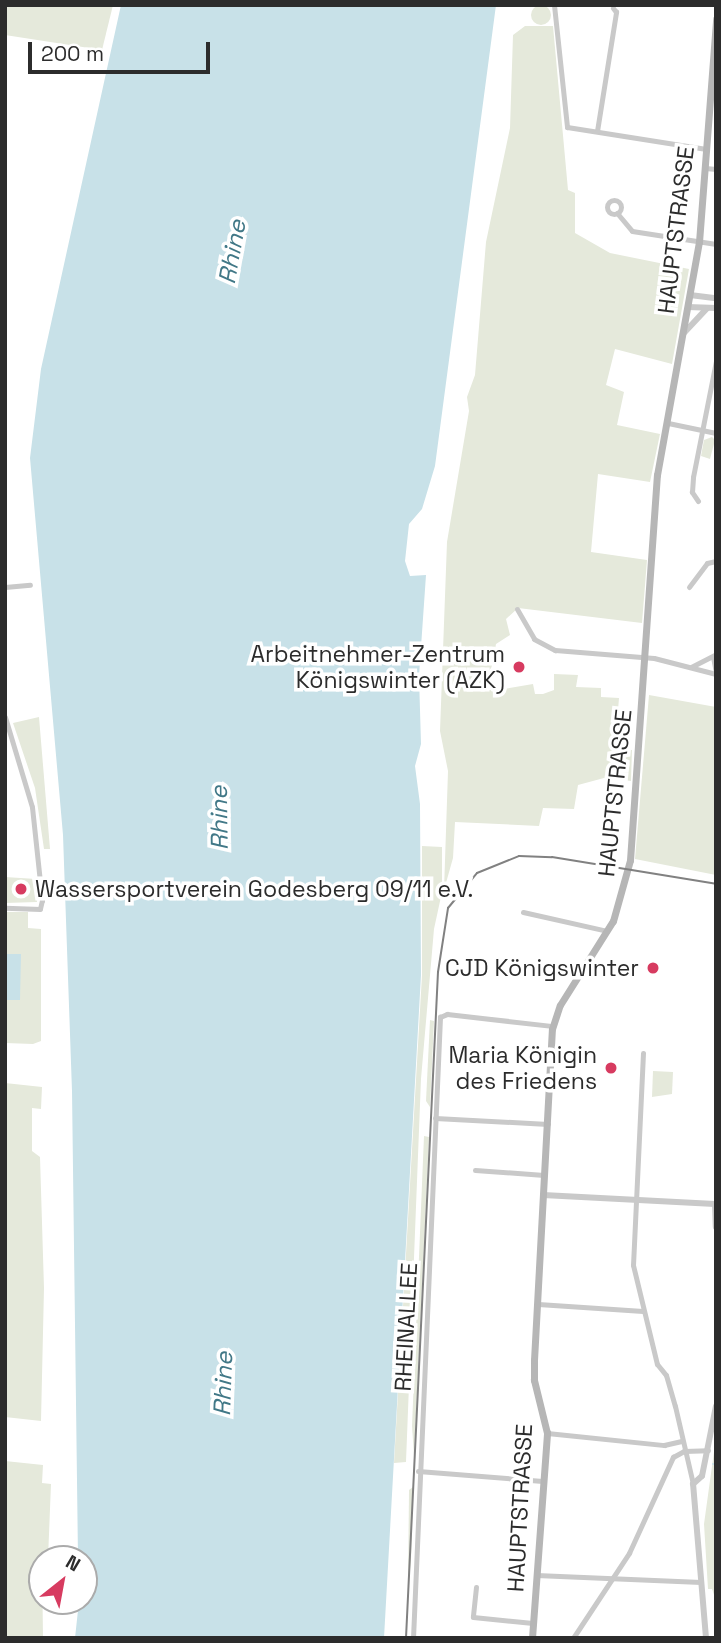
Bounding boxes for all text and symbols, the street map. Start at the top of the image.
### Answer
scale bar [32,28,214,72]
text: 200 m [41,40,104,67]
street label: HAUPTSTRASSE [652,145,700,315]
water label: Rhine [212,218,252,286]
place label: Arbeitnehmer-Zentrum Königswinter (AZK) [251,640,505,694]
marker: Arbeitnehmer-Zentrum Königswinter (AZK) [511,659,527,675]
street label: HAUPTSTRASSE [592,708,638,878]
water label: Rhine [204,785,234,851]
place label: Wassersportverein Godesberg 09/11 e.V. [35,875,473,903]
marker: Wassersportverein Godesberg 09/11 e.V. [13,881,29,897]
place label: CJD Königswinter [445,954,639,982]
marker: CJD Königswinter [645,960,661,976]
place label: Maria Königin des Friedens [448,1041,597,1095]
marker: Maria Königin des Friedens [603,1060,619,1076]
street label: RHEINALLEE [389,1262,423,1392]
water label: Rhine [207,1351,239,1417]
street label: HAUPTSTRASSE [502,1423,538,1593]
north arrow [28,1545,98,1615]
text: N [61,1549,85,1577]

